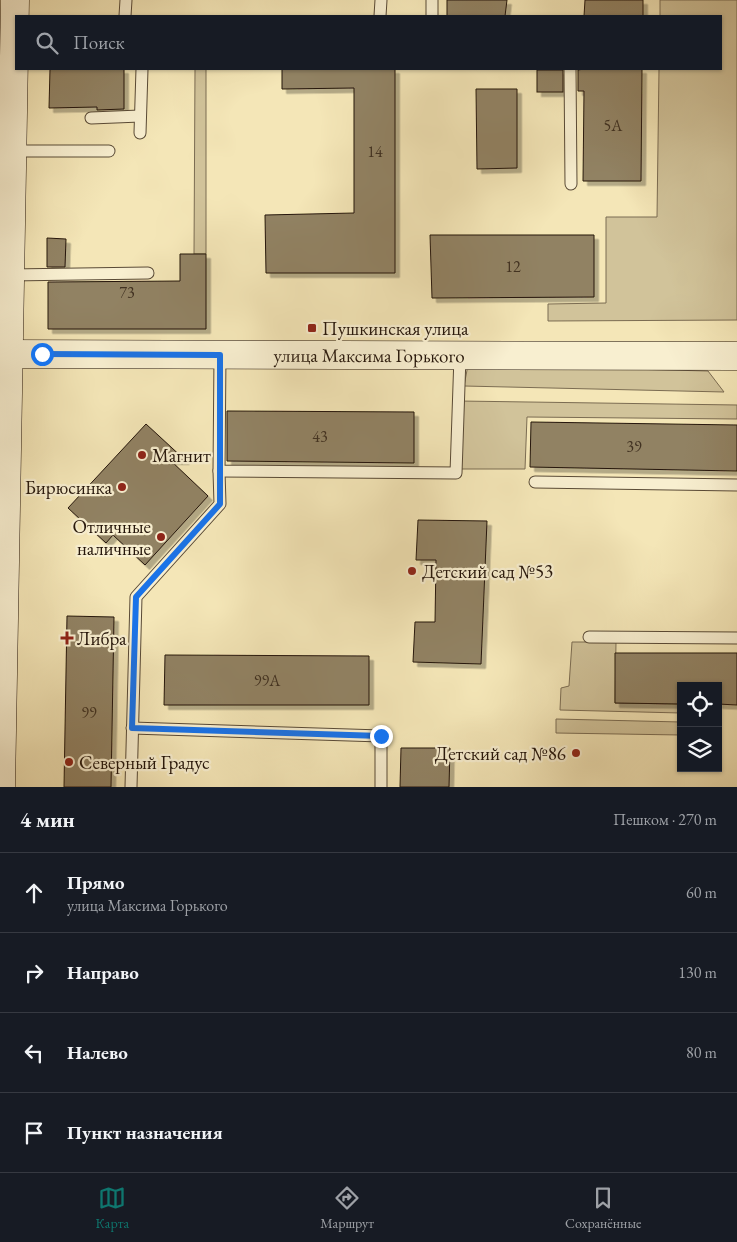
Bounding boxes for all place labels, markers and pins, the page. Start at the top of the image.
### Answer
place label: Пушкинская улица [322,316,469,341]
marker: Пушкинская улица [306,322,318,334]
place label: Магнит [152,443,211,468]
marker: Магнит [136,449,148,461]
place label: Бирюсинка [25,475,112,500]
marker: Бирюсинка [116,481,128,493]
place label: Отличные наличные [73,514,151,561]
marker: Отличные наличные [155,531,167,543]
place label: Детский сад №53 [422,559,553,584]
marker: Детский сад №53 [406,565,418,577]
place label: Либра [77,626,127,651]
marker: Либра [61,632,73,644]
place label: Детский сад №86 [435,741,566,766]
marker: Детский сад №86 [570,747,582,759]
place label: Северный Градус [79,750,210,775]
marker: Северный Градус [63,756,75,768]

